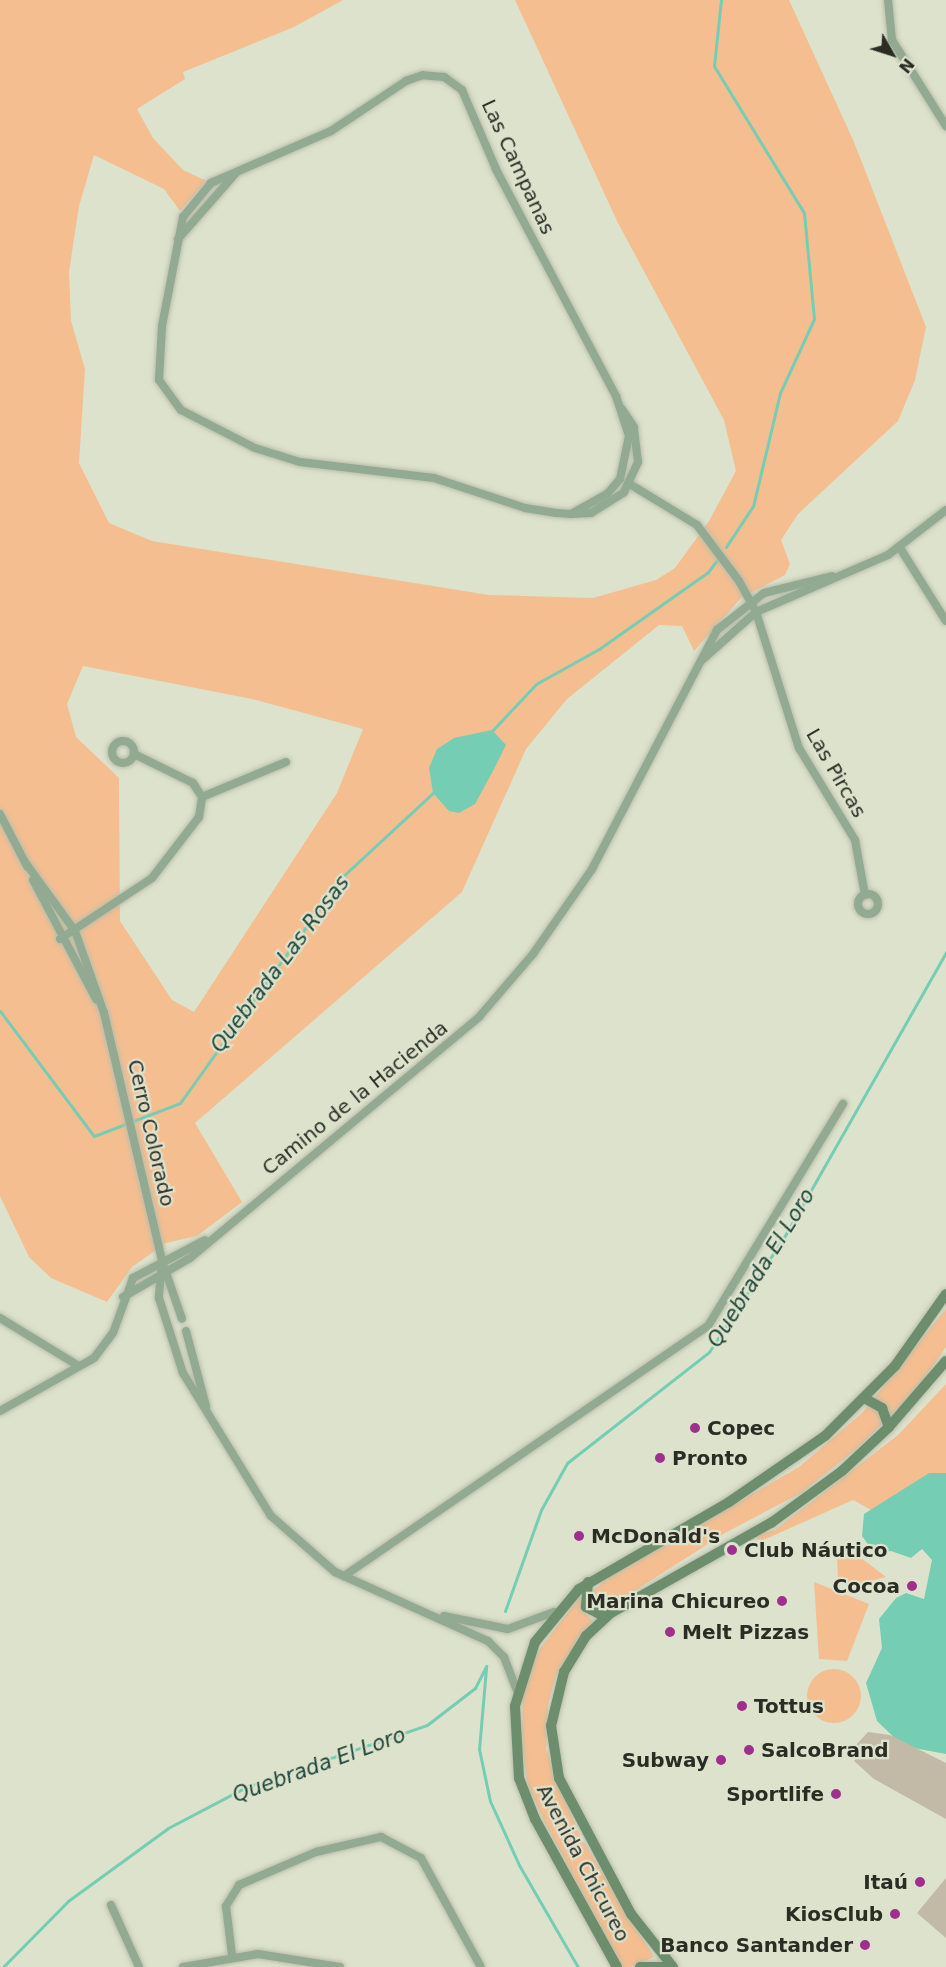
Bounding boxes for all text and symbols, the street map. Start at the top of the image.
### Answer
north arrow [862,24,922,84]
text: N [895,54,918,77]
street label: Las Campanas [476,96,560,238]
street label: Las Pircas [801,724,871,822]
water label: Quebrada Las Rosas [205,871,355,1057]
street label: Camino de la Hacienda [257,1016,453,1180]
street label: Cerro Colorado [122,1057,180,1209]
water label: Quebrada El Loro [702,1184,820,1352]
place label: Copec [707,1416,775,1440]
marker: Copec [688,1421,702,1435]
place label: Pronto [672,1446,748,1470]
marker: Pronto [653,1451,667,1465]
place label: McDonald's [591,1524,720,1548]
marker: McDonald's [572,1529,586,1543]
place label: Club Náutico [744,1538,888,1562]
marker: Club Náutico [725,1543,739,1557]
place label: Cocoa [832,1574,900,1598]
marker: Cocoa [905,1579,919,1593]
place label: Marina Chicureo [586,1589,770,1613]
marker: Marina Chicureo [775,1594,789,1608]
place label: Melt Pizzas [682,1620,809,1644]
marker: Melt Pizzas [663,1625,677,1639]
place label: Tottus [754,1694,824,1718]
marker: Tottus [735,1699,749,1713]
water label: Quebrada El Loro [229,1722,409,1808]
place label: SalcoBrand [761,1738,889,1762]
marker: SalcoBrand [742,1743,756,1757]
place label: Subway [622,1748,709,1772]
marker: Subway [714,1753,728,1767]
street label: Avenida Chicureo [531,1780,635,1946]
place label: Sportlife [726,1782,824,1806]
marker: Sportlife [829,1787,843,1801]
place label: Itaú [863,1870,908,1894]
marker: Itaú [913,1875,927,1889]
place label: KiosClub [785,1902,883,1926]
marker: KiosClub [888,1907,902,1921]
place label: Banco Santander [660,1933,853,1957]
marker: Banco Santander [858,1938,872,1952]

